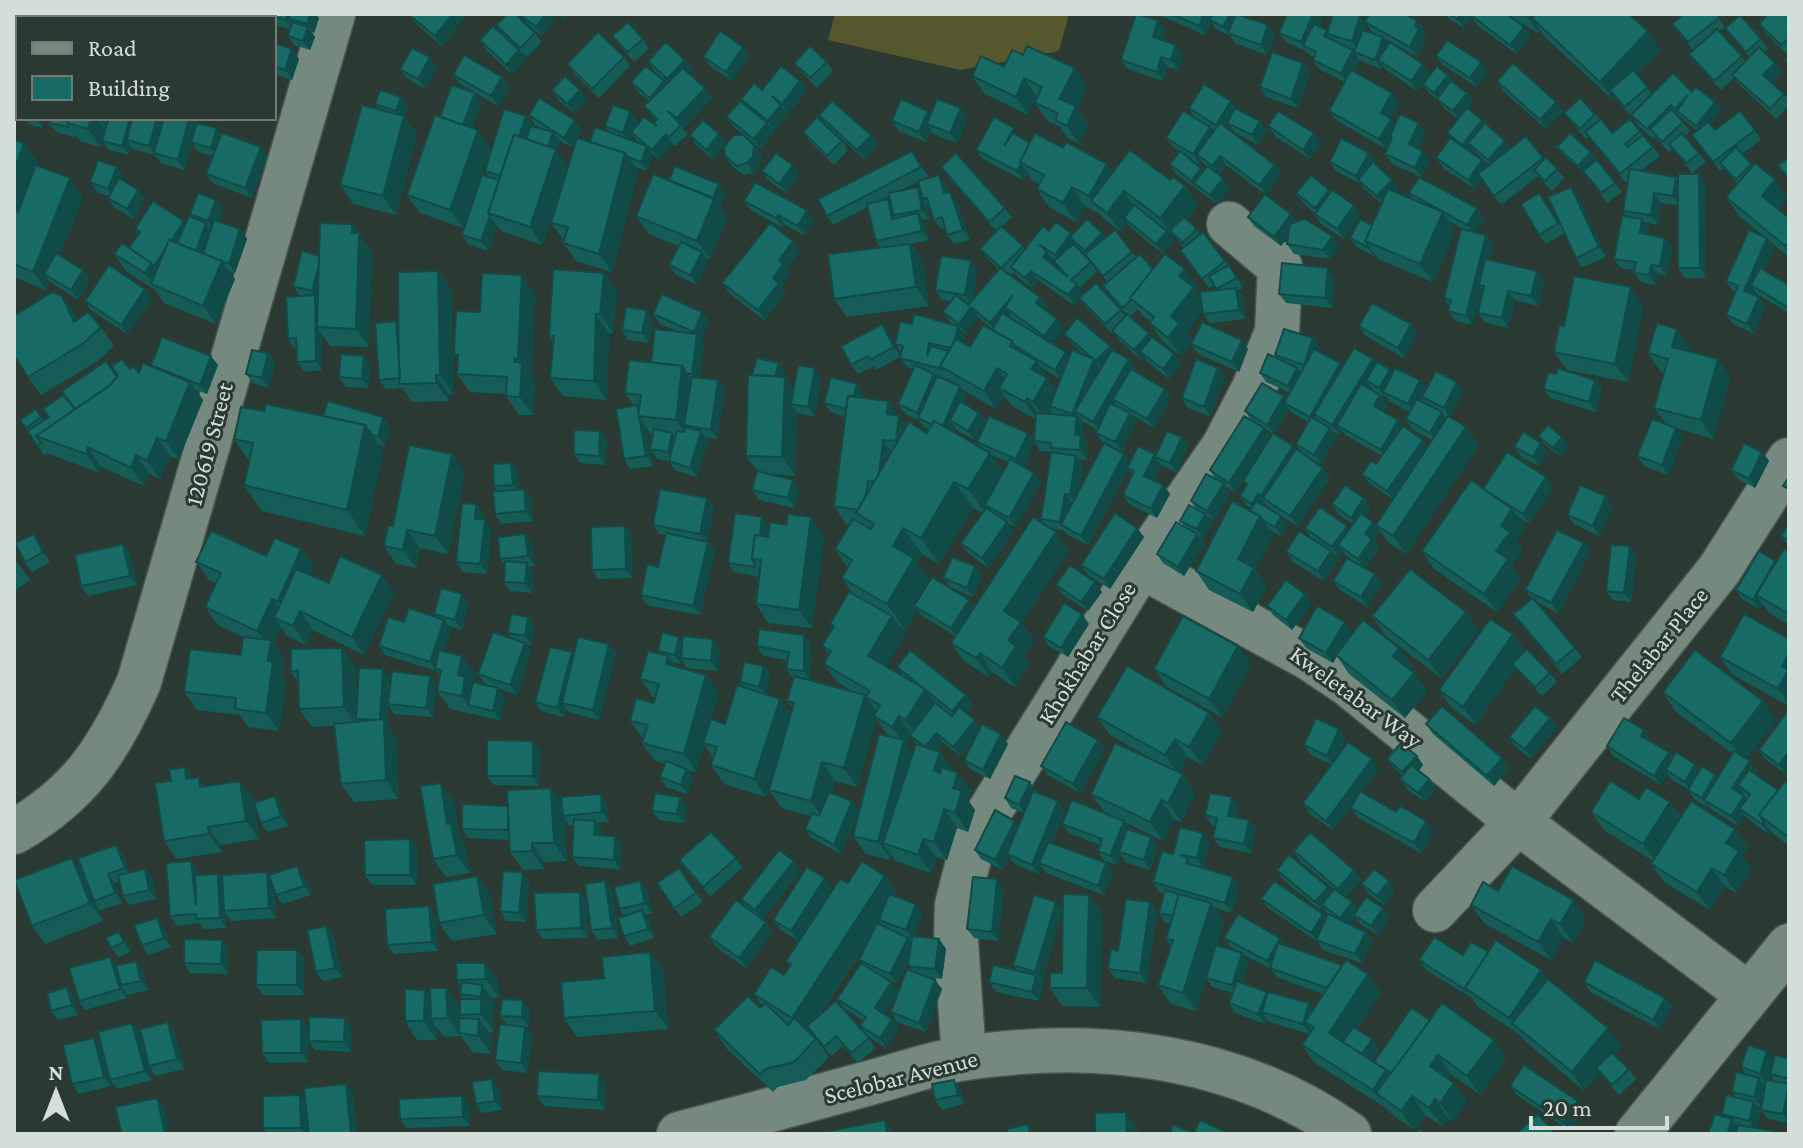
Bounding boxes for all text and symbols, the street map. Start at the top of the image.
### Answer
legend [16,16,276,120]
text: Road [88,34,137,61]
text: Building [88,74,170,101]
street label: 120619 Street [179,378,238,508]
street label: Khokhabar Close [1032,577,1141,729]
street label: Thelabar Place [1604,582,1713,708]
street label: Kweletabar Way [1285,640,1428,754]
street label: Scelobar Avenue [821,1044,980,1109]
north arrow [16,1052,96,1132]
text: N [49,1060,64,1085]
scale bar [1531,1080,1667,1130]
text: 20 m [1543,1094,1592,1121]

